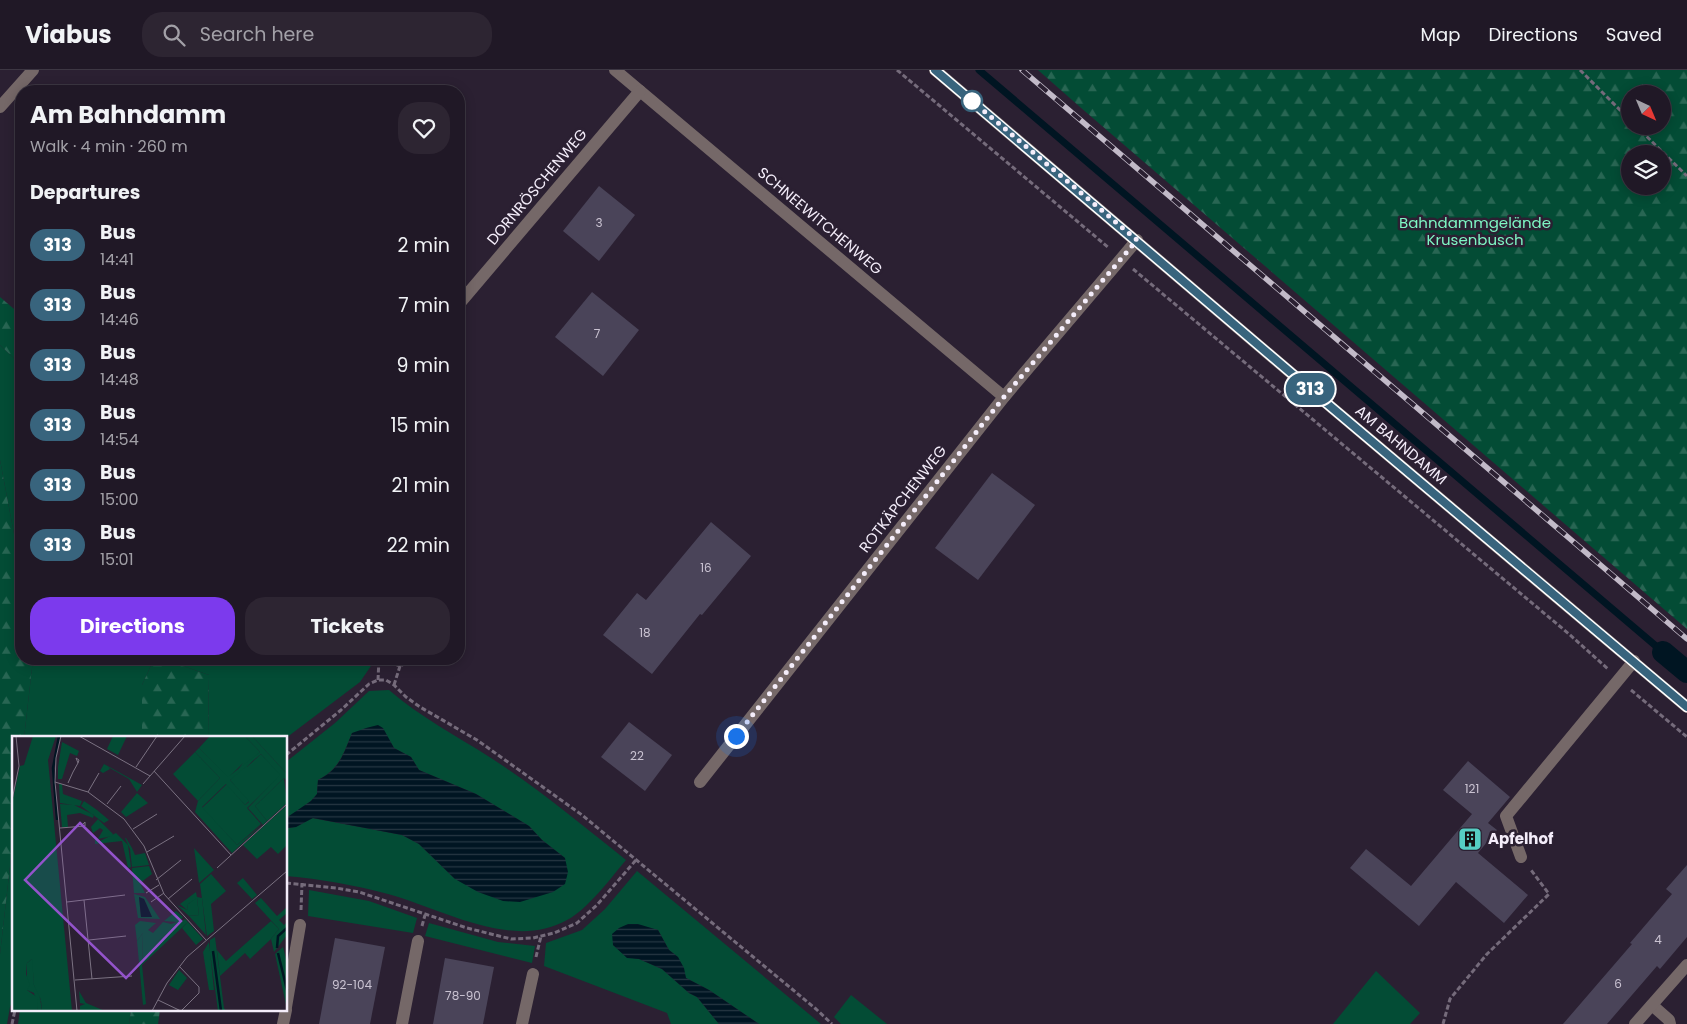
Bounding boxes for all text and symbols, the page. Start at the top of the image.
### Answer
search box [142,12,492,57]
text: Viabus [25,18,112,51]
icon: search [160,21,188,49]
text: Search here [200,21,314,48]
text: Map [1421,22,1460,47]
text: Directions [1488,22,1578,47]
text: Saved [1606,22,1662,47]
north arrow [1621,85,1671,135]
map controls [1621,85,1671,195]
unlabelled marker [961,90,983,112]
text: Am Bahndamm [30,98,226,131]
button: heart [398,102,450,154]
street label: DORNRÖSCHENWEG [482,124,592,249]
text: Walk · 4 min · 260 m [30,135,188,158]
button: layers [1621,145,1671,195]
street label: SCHNEEWITCHENWEG [753,162,888,279]
text: Departures [30,179,140,206]
park label: Bahndammgelände Krusenbusch [1399,212,1551,250]
house number: 3 [595,214,603,231]
text: Bus [100,219,136,246]
text: 313 [43,232,72,257]
text: 2 min [398,232,450,259]
text: 14:41 [100,248,134,271]
text: Bus [100,279,136,306]
text: 313 [43,292,72,317]
text: 7 min [398,292,450,319]
text: 14:46 [100,308,139,331]
house number: 7 [594,325,601,342]
text: Bus [100,339,136,366]
text: 313 [43,352,72,377]
text: 9 min [397,352,450,379]
text: 14:48 [100,368,139,391]
line badge: 313 [1281,373,1339,405]
text: 313 [1296,376,1324,401]
text: Bus [100,399,136,426]
street label: AM BAHNDAMM [1351,400,1452,489]
text: 313 [43,412,72,437]
text: 15 min [391,412,450,439]
text: 14:54 [100,428,139,451]
street label: ROTKÄPCHENWEG [854,440,951,557]
text: Bus [100,459,136,486]
text: 313 [43,472,72,497]
text: 21 min [392,472,450,499]
text: 15:00 [100,488,139,511]
text: Bus [100,519,136,546]
text: 313 [43,532,72,557]
text: 22 min [387,532,450,559]
text: 15:01 [100,548,134,571]
house number: 16 [700,559,712,576]
button: Directions [30,597,235,655]
button: Tickets [245,597,450,655]
house number: 18 [639,624,651,641]
your location [724,724,749,749]
inset map [12,736,288,1012]
house number: 22 [630,747,644,764]
house number: 121 [1465,780,1479,797]
building icon: Apfelhof [1457,826,1483,852]
place label: Apfelhof [1488,828,1554,849]
house number: 4 [1654,931,1662,948]
house number: 6 [1614,975,1622,992]
house number: 92-104 [332,976,372,993]
house number: 78-90 [445,987,481,1004]

